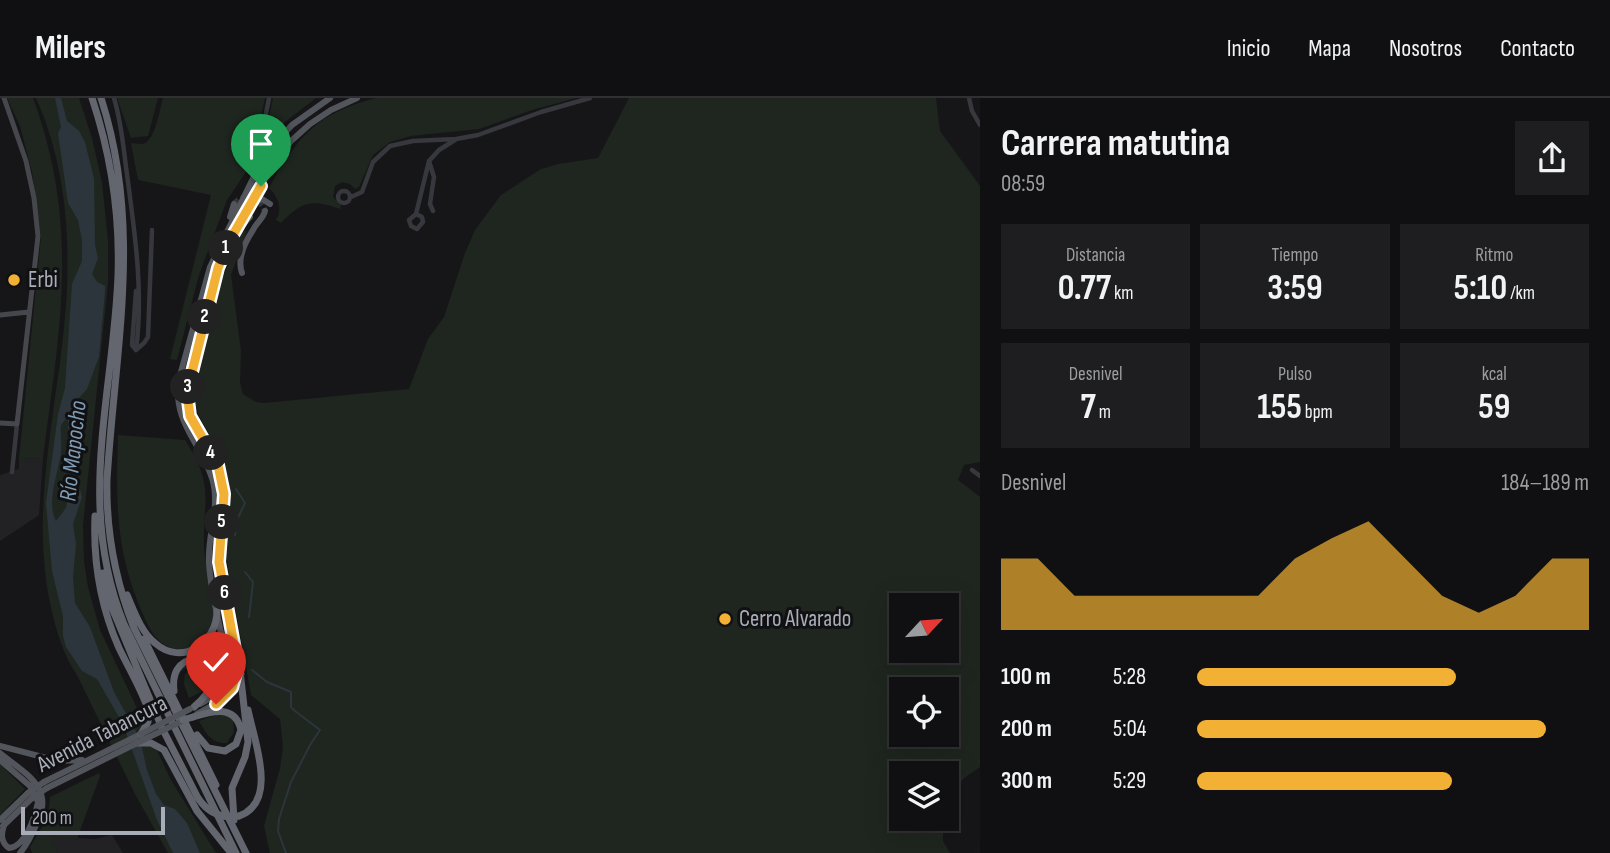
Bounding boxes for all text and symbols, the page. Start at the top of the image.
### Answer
text: Milers [35,28,106,68]
text: Inicio [1227,34,1270,63]
text: Mapa [1308,34,1351,63]
text: Nosotros [1389,34,1462,63]
text: Contacto [1500,34,1575,63]
pin [231,114,291,186]
text: Carrera matutina [1001,121,1230,166]
button: share [1515,121,1589,195]
icon: arrive [242,125,280,163]
text: 08:59 [1001,170,1045,198]
pin: 1 [208,230,244,266]
text: 1 [222,236,229,259]
text: Distancia [1066,244,1125,267]
text: Tiempo [1272,244,1318,267]
text: Ritmo [1475,244,1513,267]
place label: Erbi [28,266,58,294]
text: 0.77 [1058,267,1111,310]
text: 3:59 [1267,267,1323,310]
text: 5:10 [1454,267,1507,310]
marker: Erbi [6,272,22,288]
text: km [1111,282,1134,305]
text: /km [1507,282,1535,305]
pin: 2 [188,300,222,334]
text: 2 [200,305,209,328]
text: Desnivel [1069,363,1123,386]
text: Pulso [1278,363,1312,386]
text: kcal [1482,363,1507,386]
pin: 3 [170,370,206,404]
text: 3 [183,375,192,398]
text: 7 [1080,386,1096,429]
text: 155 [1257,386,1302,429]
text: 59 [1478,386,1510,429]
water label: Río Mapocho [53,399,93,503]
text: m [1096,401,1111,424]
text: bpm [1302,401,1333,424]
pin: 4 [194,436,228,470]
text: 4 [206,441,215,464]
text: Desnivel [1001,469,1066,497]
text: 184–189 m [1501,469,1589,497]
pin: 5 [204,504,240,540]
text: 5 [217,510,226,533]
pin: 6 [208,575,243,610]
text: 6 [220,581,229,604]
north arrow [889,593,959,663]
map controls [889,593,959,831]
place label: Cerro Alvarado [739,605,851,633]
marker: Cerro Alvarado [717,611,733,627]
pin [186,632,246,704]
icon: check [197,643,235,681]
text: 100 m [1001,663,1051,691]
text: 5:28 [1113,663,1146,691]
button: locate [889,677,959,747]
street label: Avenida Tabancura [31,689,172,779]
text: 200 m [1001,715,1052,743]
text: 5:04 [1113,715,1146,743]
button: layers [889,761,959,831]
text: 300 m [1001,767,1052,795]
text: 5:29 [1113,767,1146,795]
scale bar [21,804,164,836]
text: 200 m [32,807,72,830]

